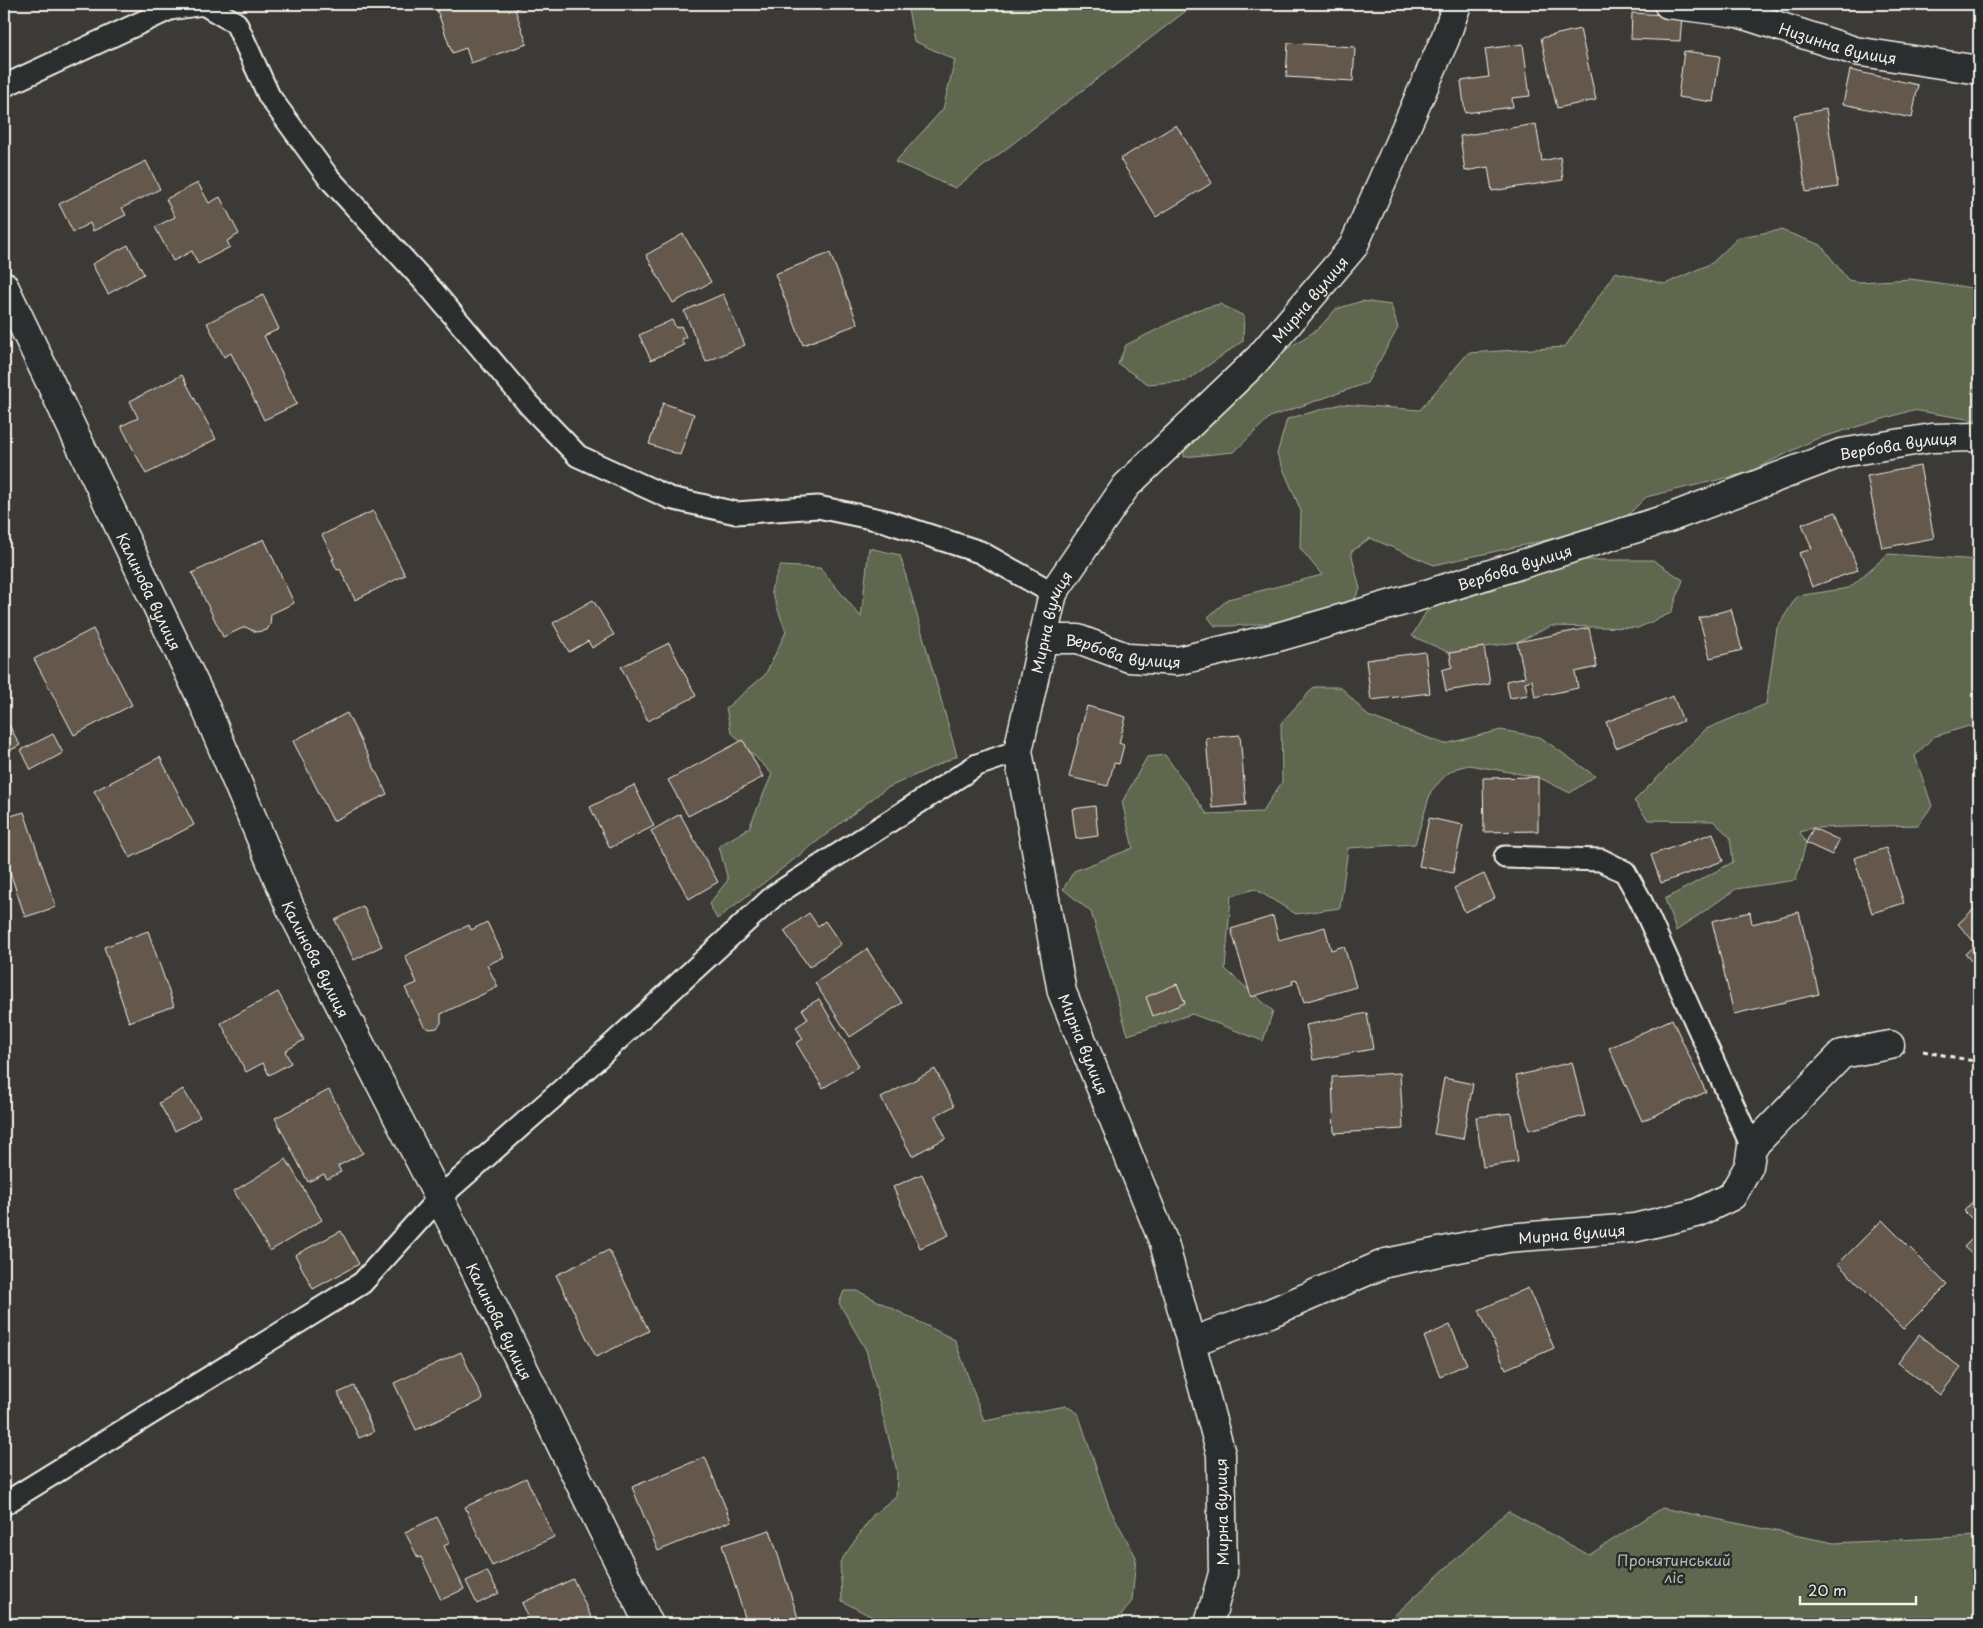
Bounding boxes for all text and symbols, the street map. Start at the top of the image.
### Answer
street label: Низинна вулиця [1776,16,1898,69]
street label: Мирна вулиця [1266,250,1353,347]
street label: Вербова вулиця [1838,426,1958,465]
street label: Калинова вулиця [112,528,188,654]
street label: Вербова вулиця [1454,538,1575,595]
street label: Мирна вулиця [1024,565,1077,675]
street label: Вербова вулиця [1066,628,1182,673]
street label: Калинова вулиця [277,897,356,1021]
street label: Мирна вулиця [1053,990,1115,1098]
street label: Мирна вулиця [1517,1217,1626,1249]
street label: Калинова вулиця [462,1258,539,1384]
street label: Мирна вулиця [1209,1458,1233,1566]
park label: Пронятинський ліс [1617,1548,1731,1588]
scale bar [1800,1573,1917,1605]
text: 20 m [1808,1578,1847,1601]

